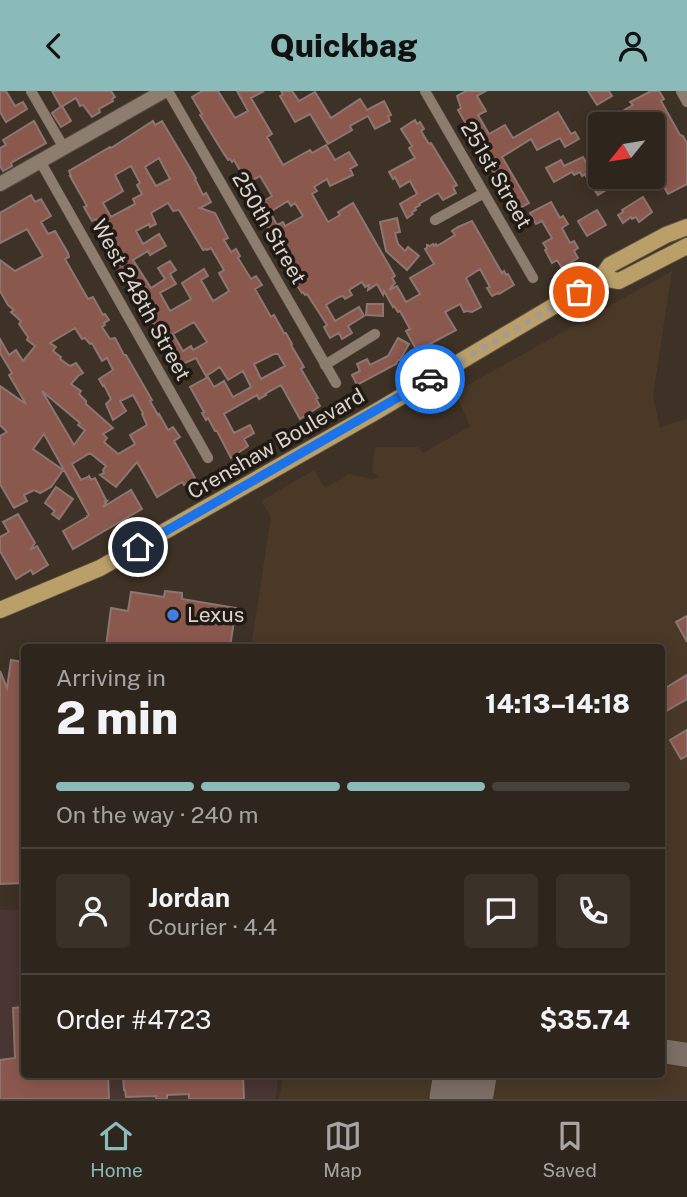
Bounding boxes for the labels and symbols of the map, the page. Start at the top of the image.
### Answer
north arrow [588,112,665,189]
street label: 251st Street [456,117,537,233]
street label: 250th Street [227,167,312,288]
street label: West 248th Street [87,215,196,385]
pin [549,262,609,322]
courier [395,344,465,414]
street label: Crenshaw Boulevard [183,383,369,504]
pin [108,517,168,577]
place label: Lexus [187,602,244,627]
marker: Lexus [165,607,181,623]

